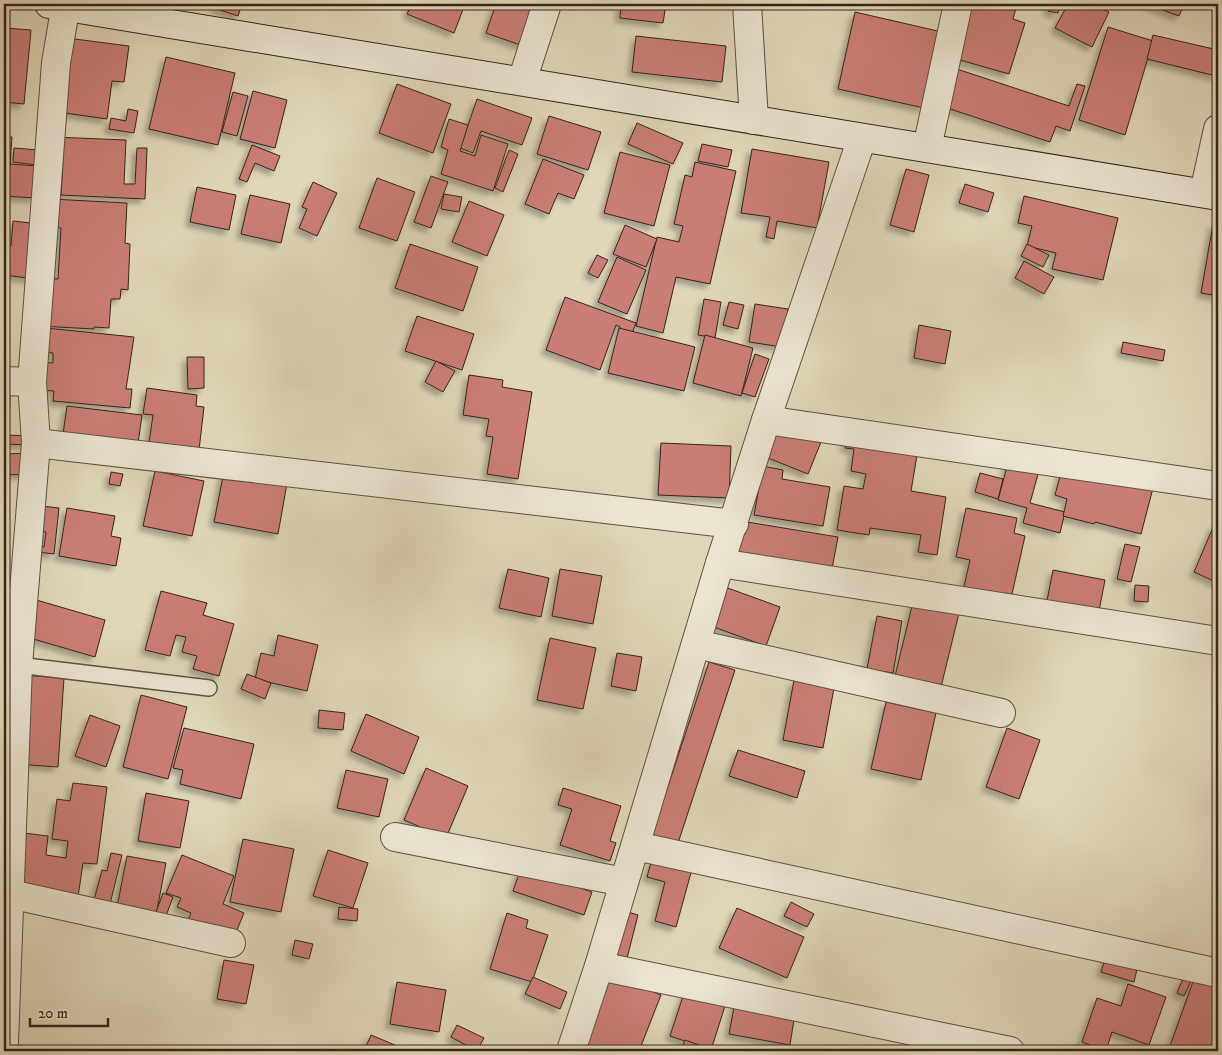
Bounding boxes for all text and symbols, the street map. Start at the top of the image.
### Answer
scale bar [30,995,108,1027]
text: 20 m [38,1004,68,1023]

